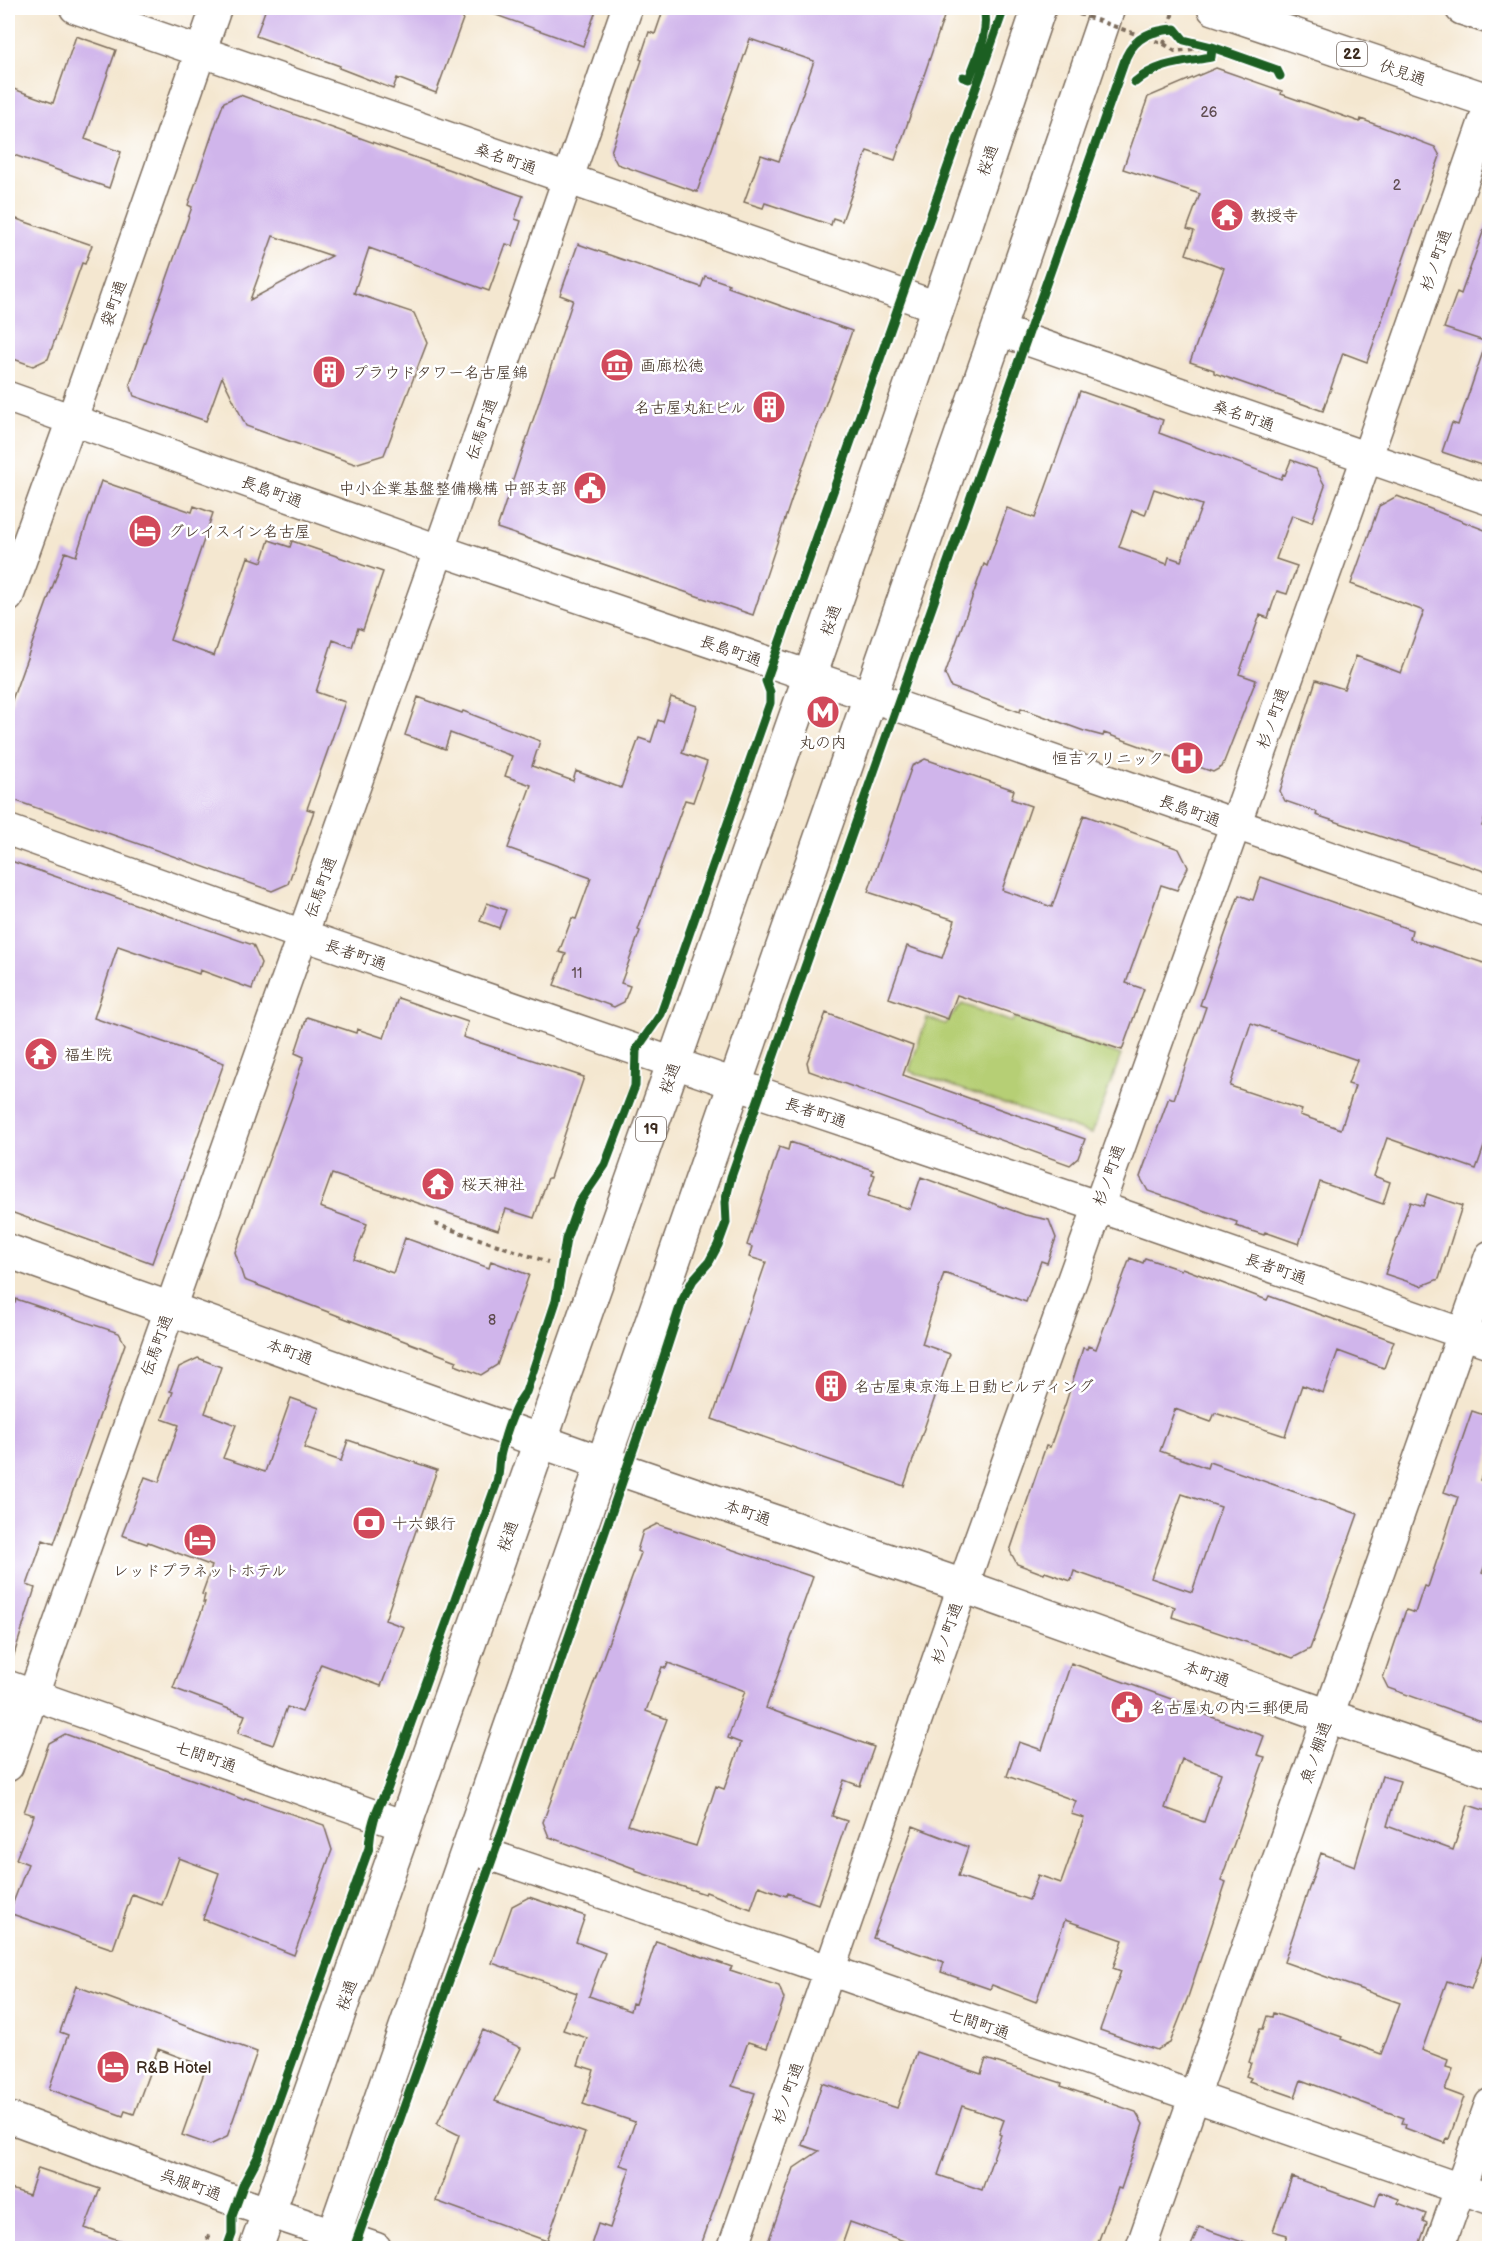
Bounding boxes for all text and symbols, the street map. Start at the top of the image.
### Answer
road number: 22 [1337,42,1367,66]
street label: 伏見通 [1377,57,1428,90]
house number: 26 [1201,104,1218,121]
street label: 桑名町通 [472,140,539,179]
street label: 桜通 [974,142,1003,179]
house number: 2 [1393,177,1402,194]
temple icon: 教授寺 [1209,197,1245,233]
place label: 教授寺 [1250,207,1298,226]
street label: 杉ノ町通 [1417,227,1456,294]
street label: 袋町通 [98,278,131,329]
museum icon: 画廊松徳 [599,347,635,383]
building icon: プラウドタワー名古屋錦 [311,354,347,390]
place label: 画廊松徳 [640,357,704,376]
place label: プラウドタワー名古屋錦 [352,364,528,383]
building icon: 名古屋丸紅ビル [751,389,787,425]
street label: 伝馬町通 [463,396,502,463]
street label: 桑名町通 [1210,397,1277,436]
place label: 名古屋丸紅ビル [634,399,746,418]
public building icon: 中小企業基盤整備機構 中部支部 [572,470,608,506]
street label: 長島町通 [238,473,305,512]
place label: 中小企業基盤整備機構 中部支部 [339,480,567,499]
hotel icon: グレイスイン名古屋 [127,513,163,549]
place label: グレイスイン名古屋 [168,523,311,542]
street label: 桜通 [817,602,846,639]
street label: 長島町通 [697,632,764,671]
street label: 杉ノ町通 [1254,685,1293,752]
metro station icon: 丸の内 [805,694,841,730]
place label: 丸の内 [799,734,847,753]
hospital icon: 恒吉クリニック [1169,740,1205,776]
place label: 恒吉クリニック [1052,750,1164,769]
street label: 長島町通 [1156,792,1223,831]
street label: 伝馬町通 [302,854,341,921]
street label: 長者町通 [322,936,389,975]
house number: 11 [572,965,582,982]
temple icon: 福生院 [23,1036,59,1072]
place label: 福生院 [64,1046,112,1065]
street label: 桜通 [656,1060,685,1097]
street label: 長者町通 [782,1095,849,1132]
road number: 19 [636,1117,666,1141]
street label: 杉ノ町通 [1090,1142,1129,1209]
temple icon: 桜天神社 [420,1166,456,1202]
place label: 桜天神社 [461,1176,525,1195]
street label: 長者町通 [1242,1250,1309,1289]
street label: 伝馬町通 [138,1312,177,1379]
house number: 8 [488,1312,496,1329]
street label: 本町通 [264,1335,315,1370]
building icon: 名古屋東京海上日動ビルディング [813,1368,849,1404]
place label: 名古屋東京海上日動ビルディング [854,1378,1094,1397]
street label: 本町通 [722,1497,773,1530]
bank icon: 十六銀行 [351,1505,387,1541]
place label: 十六銀行 [392,1515,456,1534]
street label: 桜通 [494,1518,523,1555]
hotel icon: レッドプラネットホテル [182,1522,218,1558]
place label: レッドプラネットホテル [113,1562,287,1581]
street label: 杉ノ町通 [928,1600,967,1667]
street label: 本町通 [1181,1657,1232,1692]
public building icon: 名古屋丸の内三郵便局 [1109,1689,1145,1725]
place label: 名古屋丸の内三郵便局 [1150,1699,1310,1718]
street label: 魚ノ棚通 [1297,1719,1336,1786]
street label: 七間町通 [172,1738,239,1777]
street label: 桜通 [333,1977,362,2014]
street label: 七間町通 [945,2005,1012,2044]
hotel icon: R&B Hotel [95,2049,131,2085]
place label: R&B Hotel [136,2059,211,2078]
street label: 杉ノ町通 [769,2060,808,2127]
street label: 呉服町通 [157,2166,224,2205]

